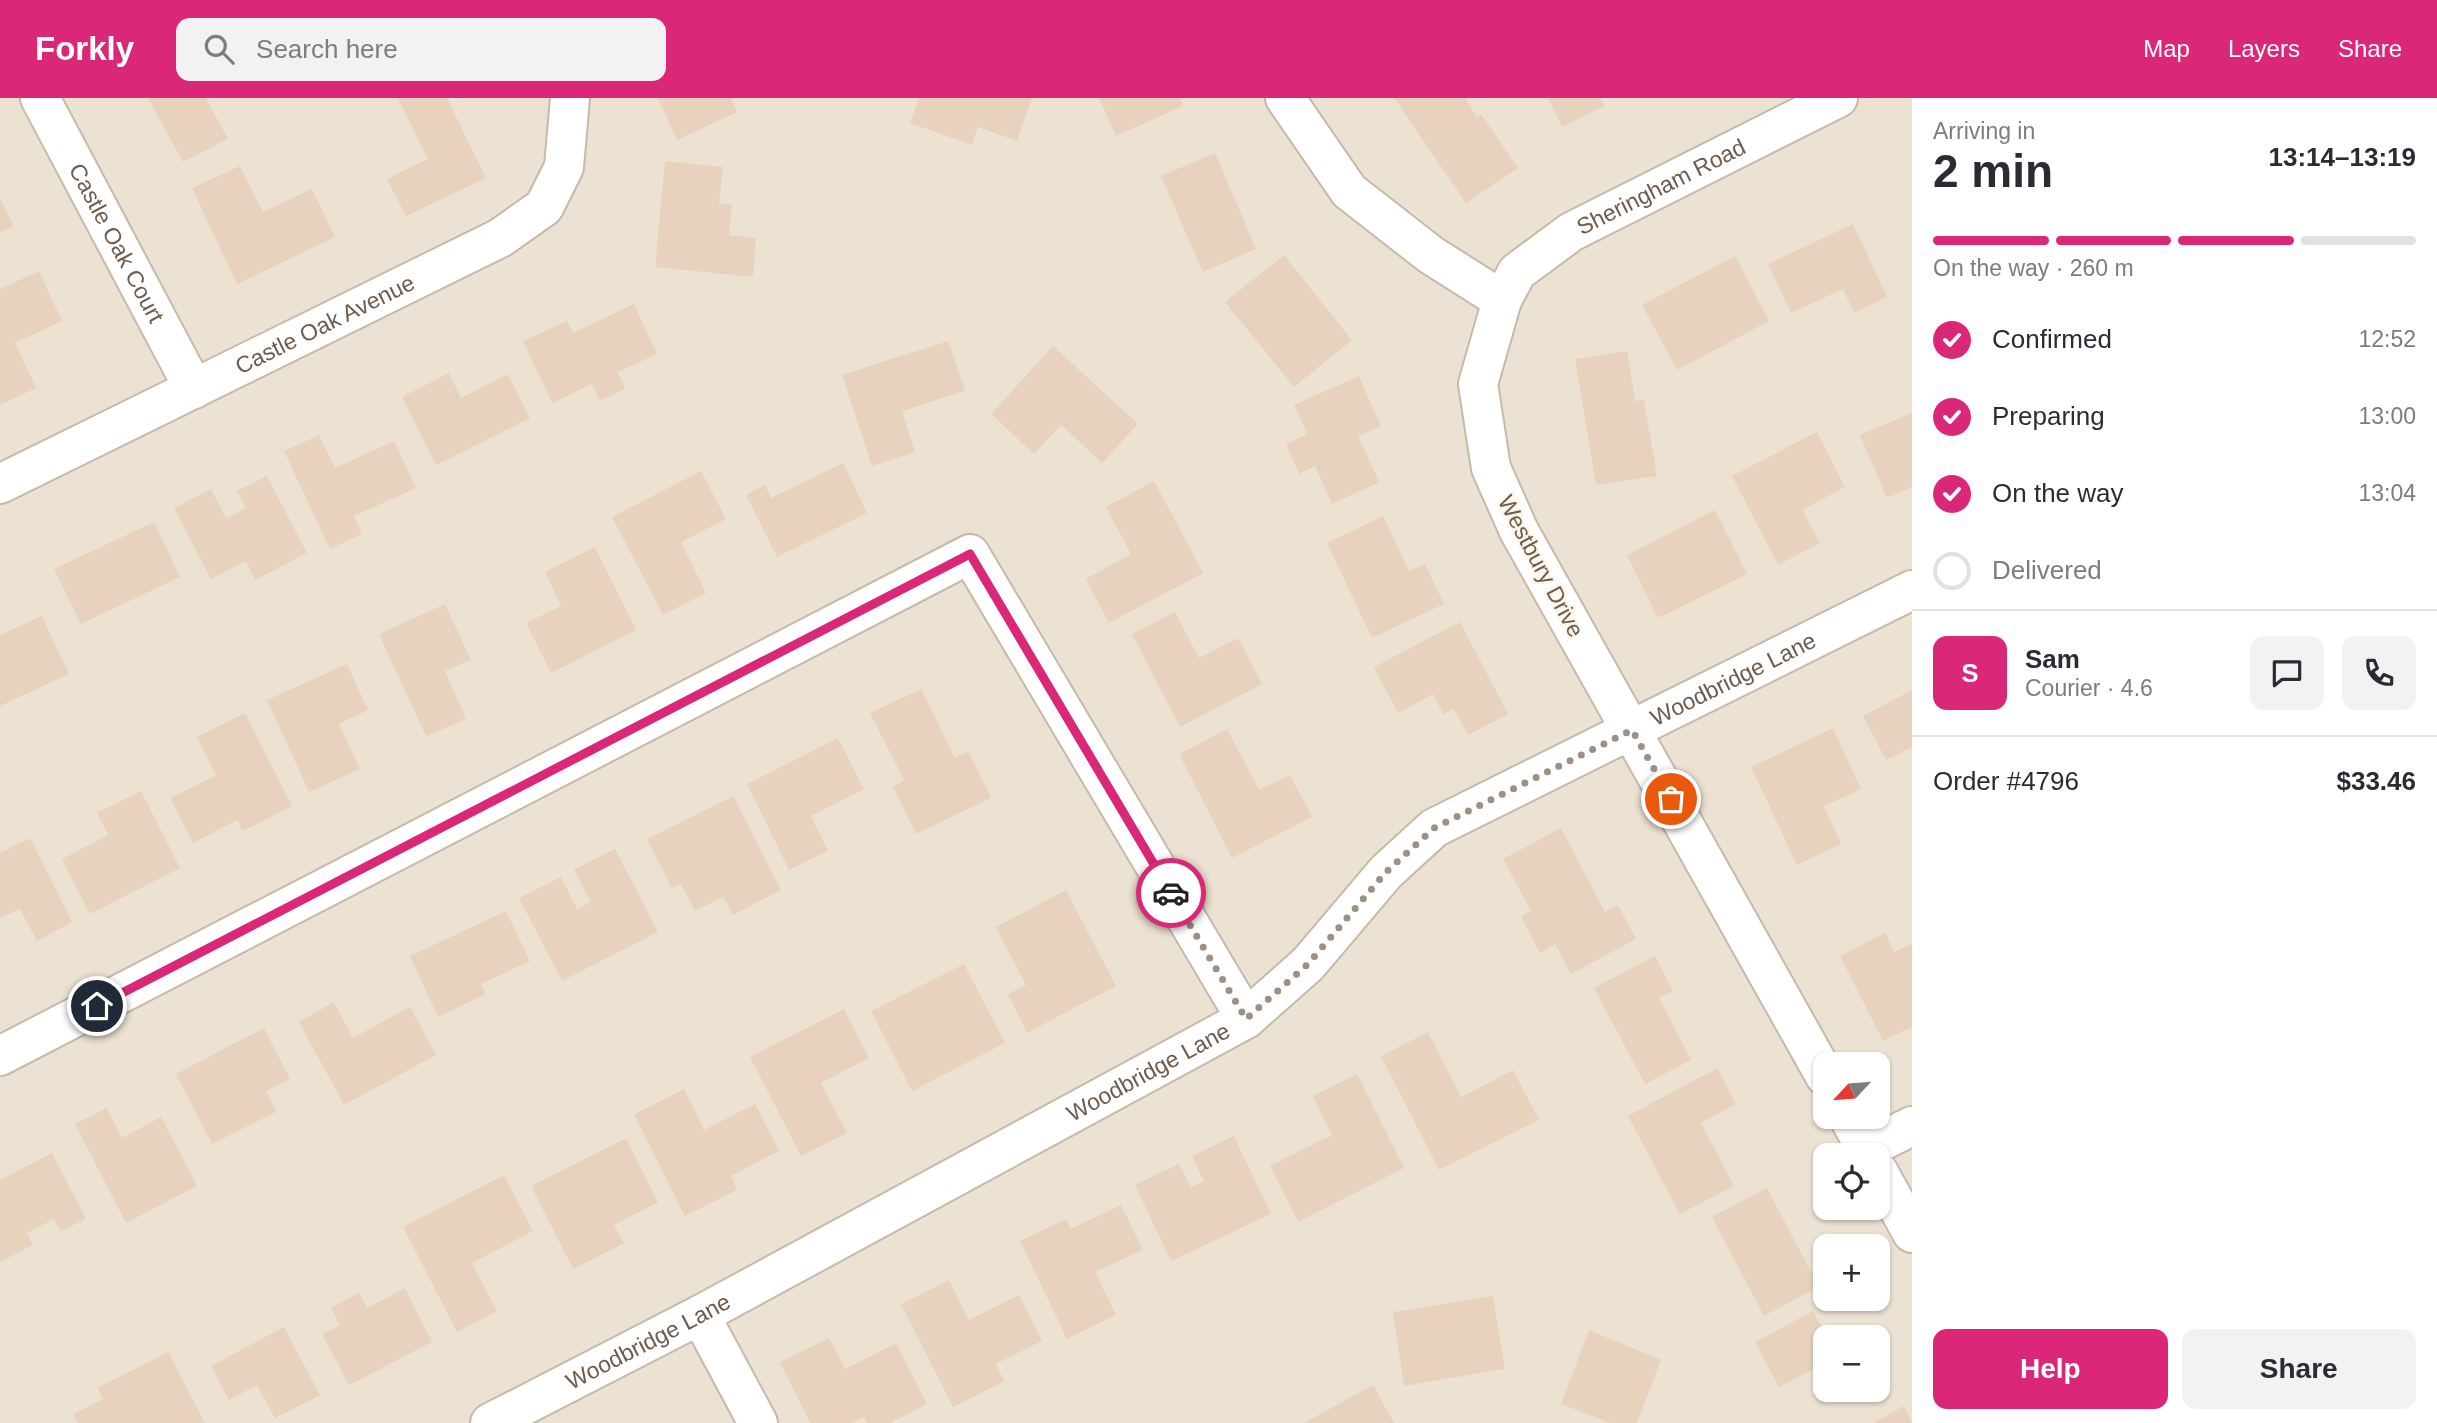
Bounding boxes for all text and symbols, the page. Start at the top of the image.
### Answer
search box [176,18,666,81]
text: Forkly [35,30,134,67]
icon: search [200,30,238,68]
text: Search here [256,34,398,64]
text: Map [2143,35,2190,62]
text: Layers [2228,35,2300,62]
text: Share [2338,35,2402,62]
text: Arriving in [1933,118,2035,144]
street label: Sheringham Road [1572,134,1750,240]
text: 13:14–13:19 [2269,142,2416,172]
text: 2 min [1933,145,2053,197]
street label: Castle Oak Court [64,159,170,328]
text: On the way · 260 m [1933,255,2134,281]
street label: Castle Oak Avenue [231,269,419,379]
icon: check [1933,321,1971,359]
text: Confirmed [1992,324,2112,354]
text: 12:52 [2358,326,2416,352]
icon: check [1933,398,1971,436]
text: Preparing [1992,401,2105,431]
text: 13:00 [2358,403,2416,429]
icon: check [1933,475,1971,513]
text: On the way [1992,478,2124,508]
text: 13:04 [2358,480,2416,506]
street label: Westbury Drive [1493,491,1589,641]
text: Delivered [1992,555,2102,585]
street label: Woodbridge Lane [1646,627,1820,731]
button: chat [2250,636,2324,710]
button: phone [2342,636,2416,710]
text: Sam [2025,644,2080,674]
text: S [1961,658,1979,688]
text: Courier · 4.6 [2025,675,2153,701]
text: Order #4796 [1933,766,2079,796]
text: $33.46 [2336,766,2416,796]
pin [1641,769,1701,829]
icon: bag [1652,780,1690,818]
courier [1136,858,1206,928]
icon: car [1152,874,1190,912]
pin [67,976,127,1036]
icon: home [78,987,116,1025]
street label: Woodbridge Lane [1062,1017,1234,1127]
north arrow [1813,1052,1890,1129]
map controls [1813,1052,1890,1402]
button: locate [1813,1143,1890,1220]
button: + [1813,1234,1890,1311]
street label: Woodbridge Lane [562,1288,735,1395]
button: − [1813,1325,1890,1402]
button: Help [1933,1329,2168,1409]
button: Share [2182,1329,2416,1409]

